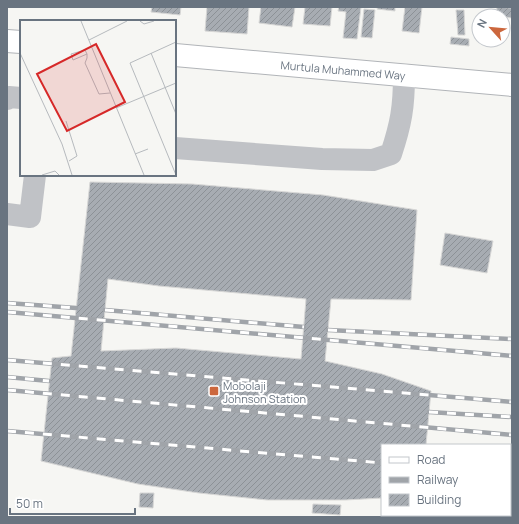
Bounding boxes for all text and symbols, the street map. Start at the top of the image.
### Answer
north arrow [471,8,511,48]
text: N [473,16,490,30]
inset map [20,20,176,176]
street label: Murtula Muhammed Way [280,57,406,83]
place label: Mobolaji Johnson Station [223,378,306,406]
marker: Mobolaji Johnson Station [208,385,220,397]
legend [381,444,511,516]
text: Road [417,451,445,468]
text: Railway [417,471,459,488]
scale bar [10,490,135,516]
text: Building [417,491,461,508]
text: 50 m [16,495,43,512]

